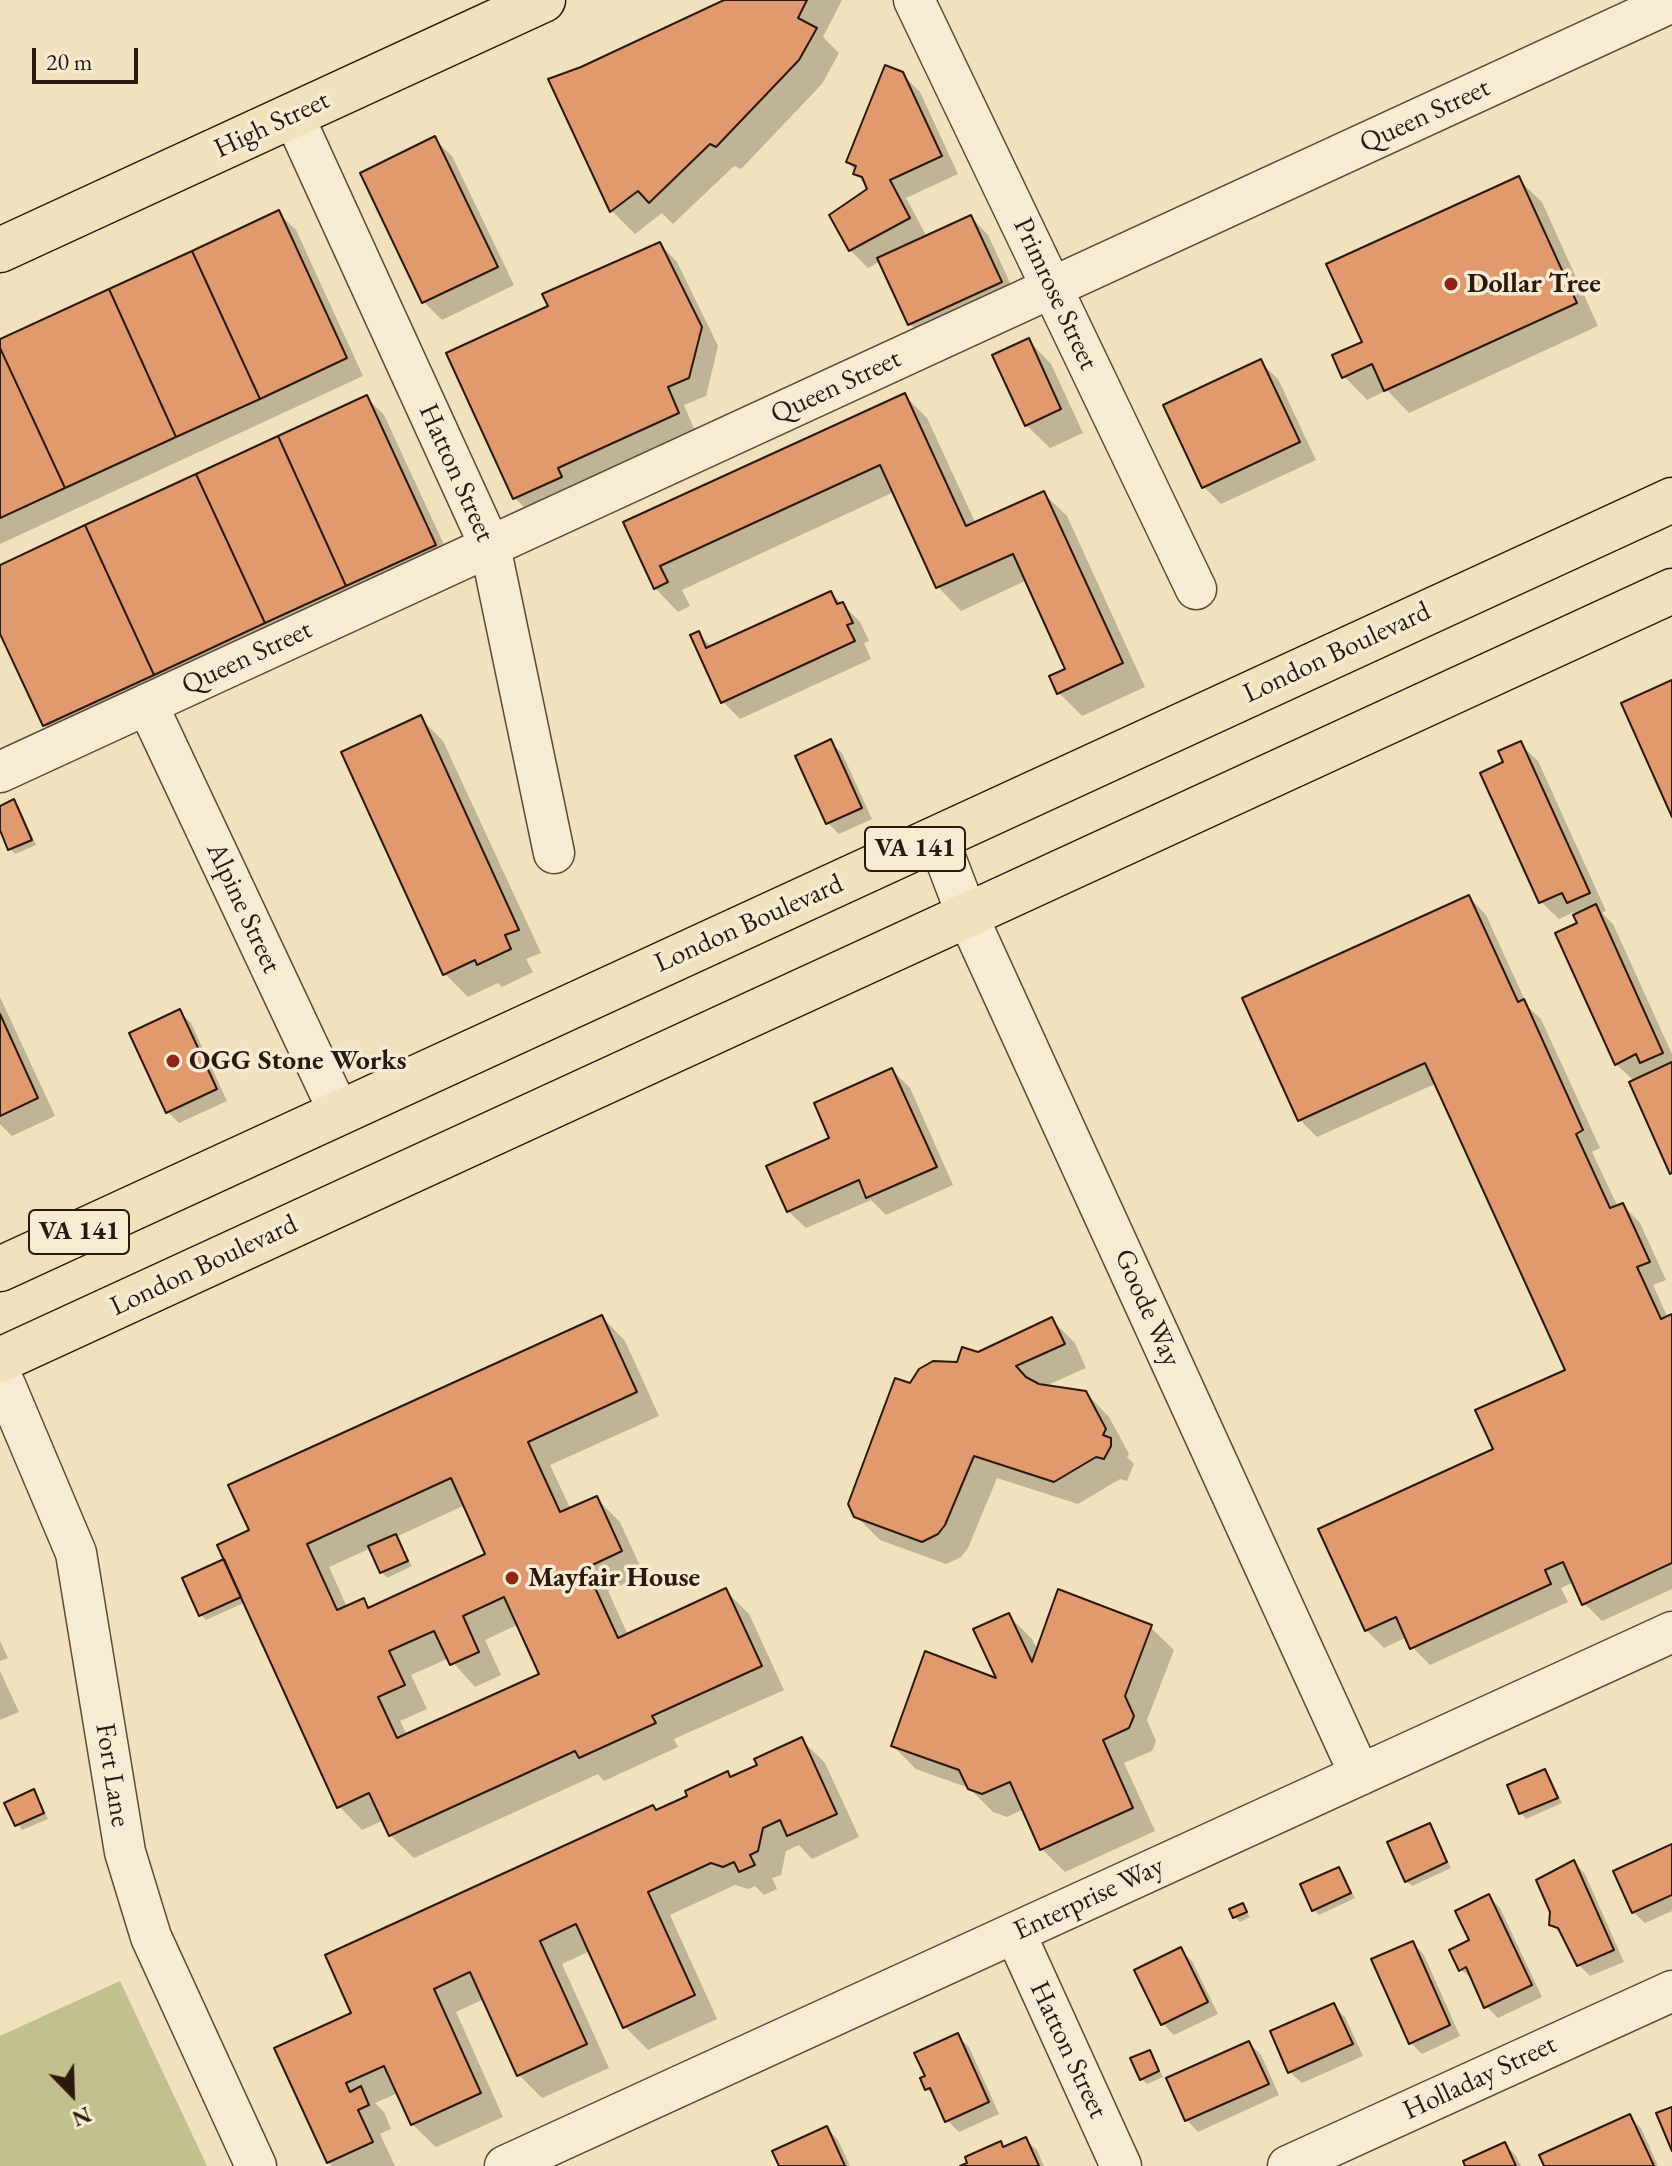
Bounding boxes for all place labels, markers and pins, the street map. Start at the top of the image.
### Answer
place label: Dollar Tree [1467,267,1601,301]
marker: Dollar Tree [1442,275,1460,293]
place label: OGG Stone Works [189,1044,407,1078]
marker: OGG Stone Works [164,1052,182,1070]
place label: Mayfair House [528,1561,700,1595]
marker: Mayfair House [503,1569,521,1587]

